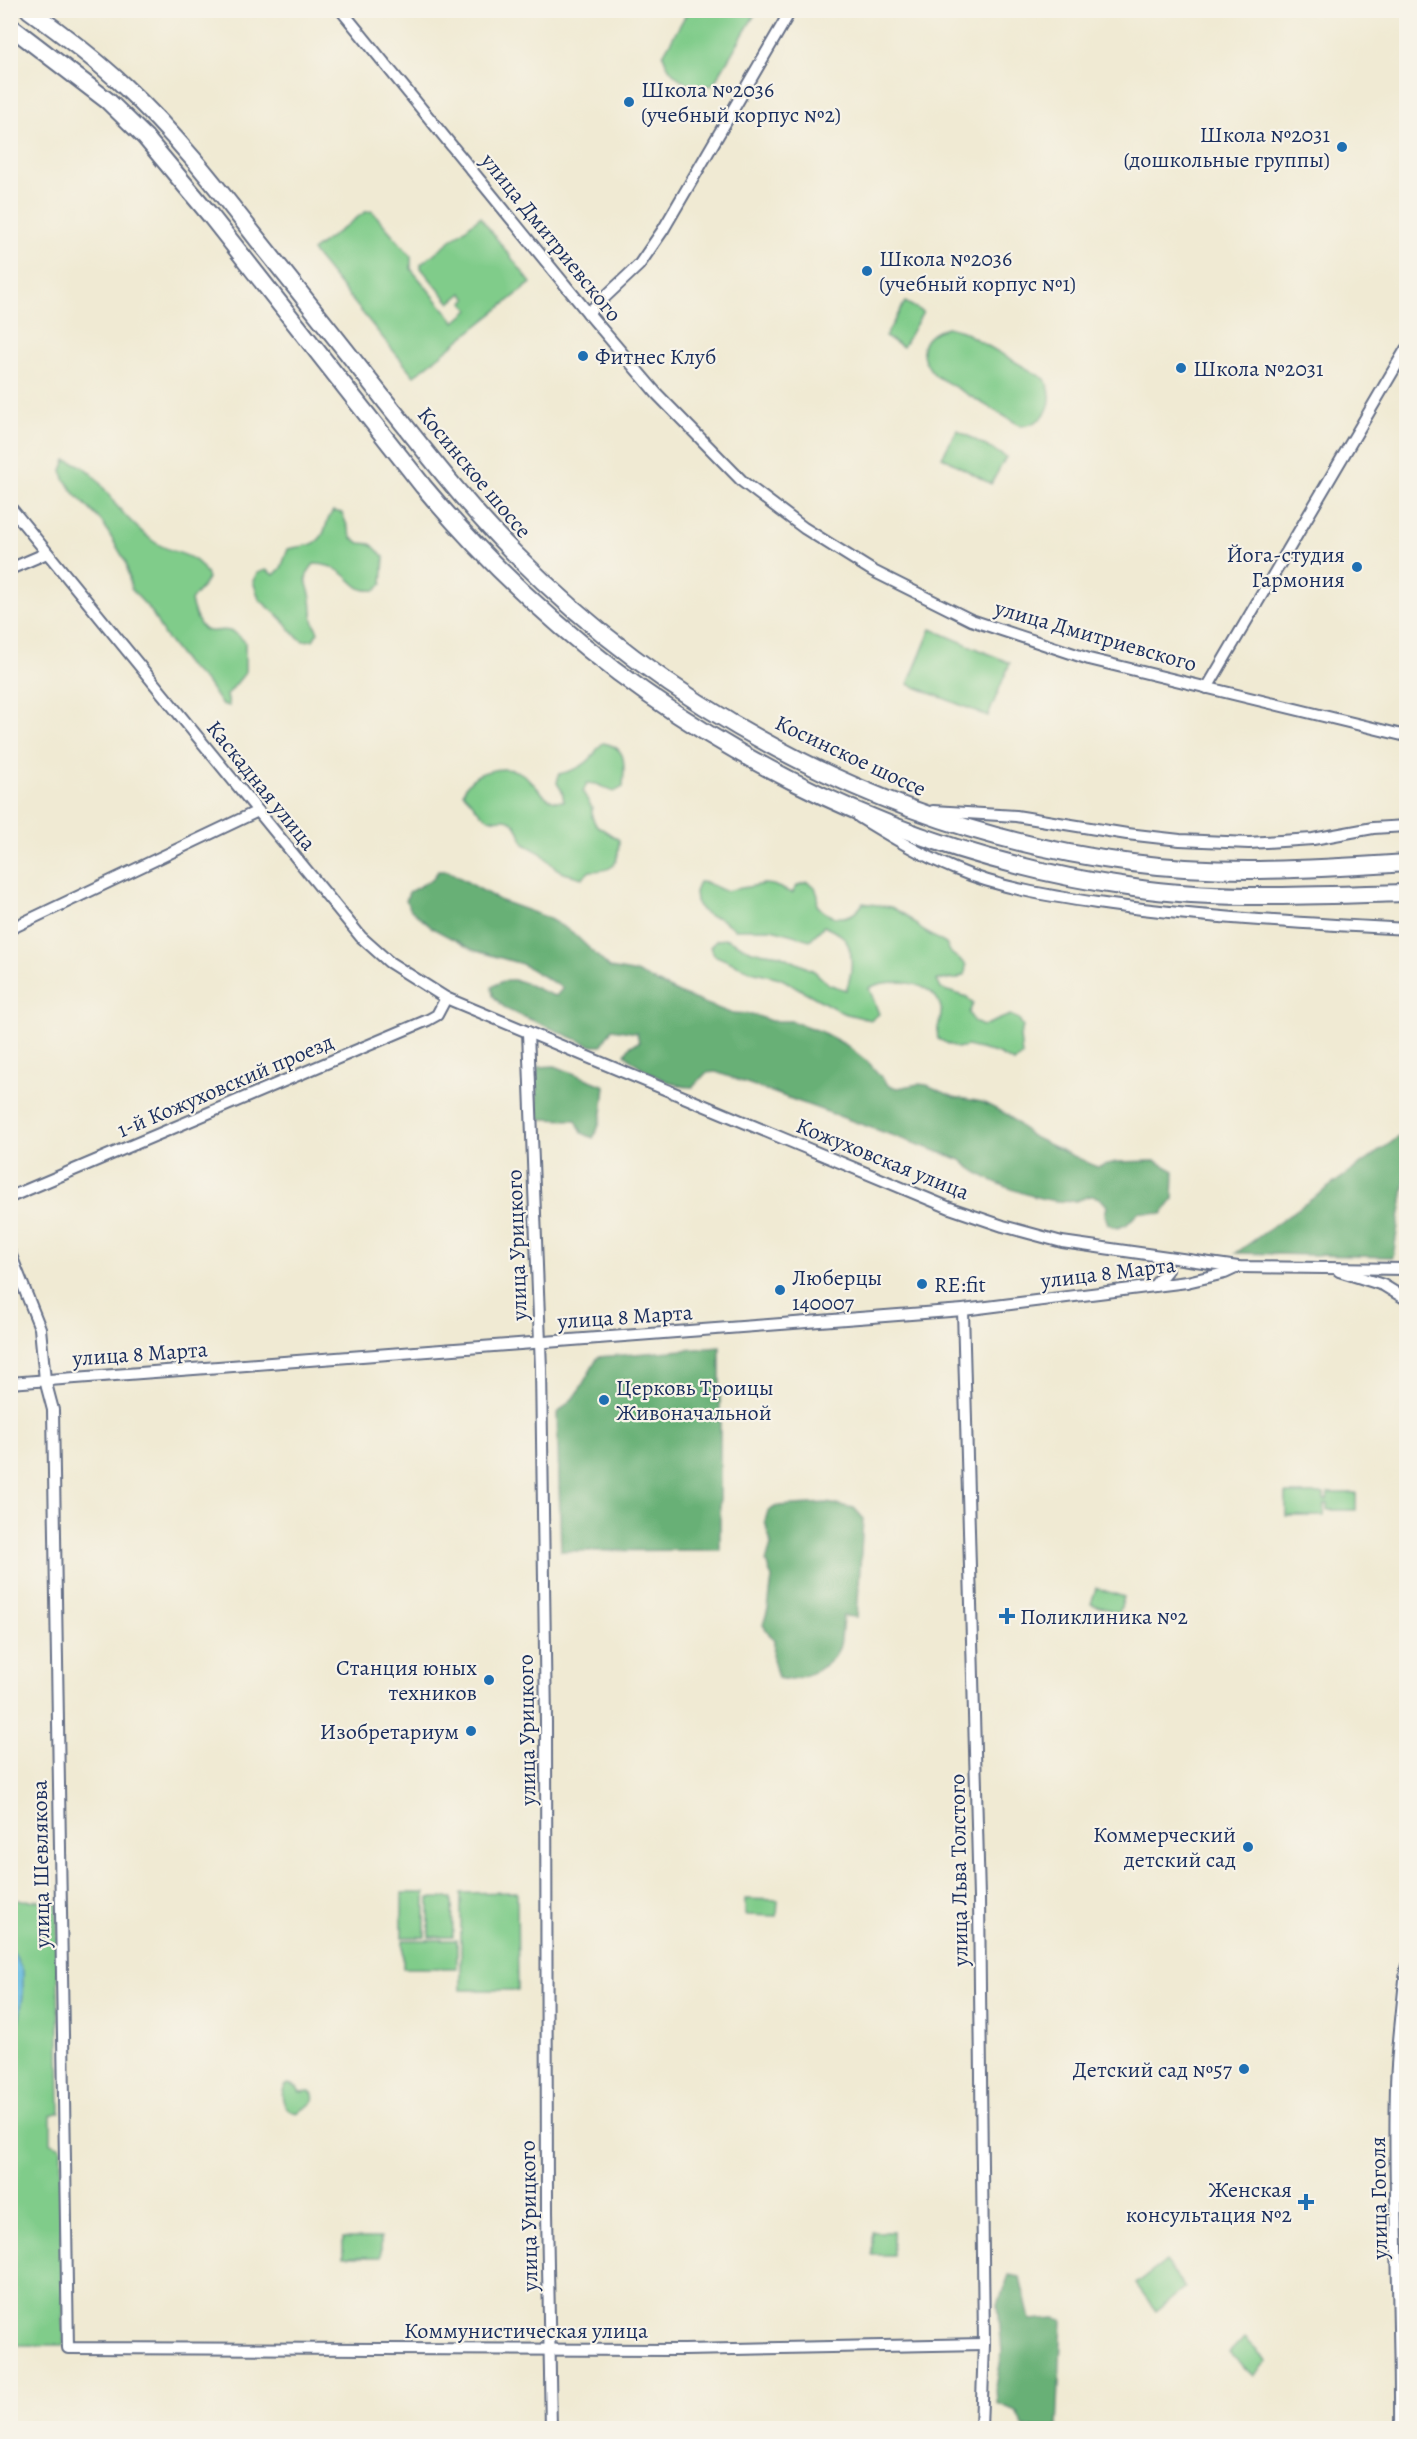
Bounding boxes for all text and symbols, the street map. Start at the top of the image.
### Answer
place label: Школа №2036 (учебный корпус №2) [641,75,841,130]
marker: Школа №2036 (учебный корпус №2) [622,95,636,109]
place label: Школа №2031 (дошкольные группы) [1123,120,1330,175]
marker: Школа №2031 (дошкольные группы) [1335,140,1349,154]
street label: улица Дмитриевского [473,146,629,328]
place label: Школа №2036 (учебный корпус №1) [879,244,1076,299]
marker: Школа №2036 (учебный корпус №1) [860,264,874,278]
place label: Фитнес Клуб [595,342,716,372]
marker: Фитнес Клуб [576,349,590,363]
place label: Школа №2031 [1193,354,1324,384]
marker: Школа №2031 [1174,361,1188,375]
street label: Косинское шоссе [410,400,538,545]
place label: Йога-студия Гармония [1226,540,1345,595]
marker: Йога-студия Гармония [1350,560,1364,574]
street label: улица Дмитриевского [990,592,1200,679]
street label: Косинское шоссе [770,708,931,804]
street label: Каскадная улица [199,714,324,858]
street label: 1-й Кожуховский проезд [113,1027,338,1145]
street label: Кожуховская улица [792,1110,974,1208]
street label: улица Урицкого [499,1169,535,1322]
street label: улица 8 Марта [1038,1250,1178,1296]
place label: Люберцы 140007 [792,1263,882,1318]
place label: RE:fit [934,1270,986,1300]
marker: RE:fit [915,1277,929,1291]
marker: Люберцы 140007 [773,1283,787,1297]
street label: улица 8 Марта [555,1297,695,1337]
street label: улица 8 Марта [70,1334,210,1374]
place label: Церковь Троицы Живоначальной [616,1373,774,1428]
marker: Церковь Троицы Живоначальной [597,1393,611,1407]
place label: Поликлиника №2 [1020,1602,1188,1632]
marker: Поликлиника №2 [998,1607,1016,1625]
place label: Станция юных техников [336,1653,477,1708]
street label: улица Урицкого [511,1654,543,1807]
marker: Станция юных техников [482,1673,496,1687]
place label: Изобретариум [320,1717,459,1747]
marker: Изобретариум [464,1724,478,1738]
street label: улица Льва Толстого [942,1773,976,1968]
street label: улица Шевлякова [25,1779,57,1949]
place label: Коммерческий детский сад [1093,1820,1236,1875]
marker: Коммерческий детский сад [1241,1840,1255,1854]
place label: Детский сад №57 [1073,2055,1233,2085]
marker: Детский сад №57 [1237,2062,1251,2076]
street label: улица Гоголя [1363,2136,1395,2261]
street label: улица Урицкого [513,2140,545,2293]
place label: Женская консультация №2 [1126,2175,1292,2230]
marker: Женская консультация №2 [1297,2193,1315,2211]
street label: Коммунистическая улица [404,2316,649,2346]

